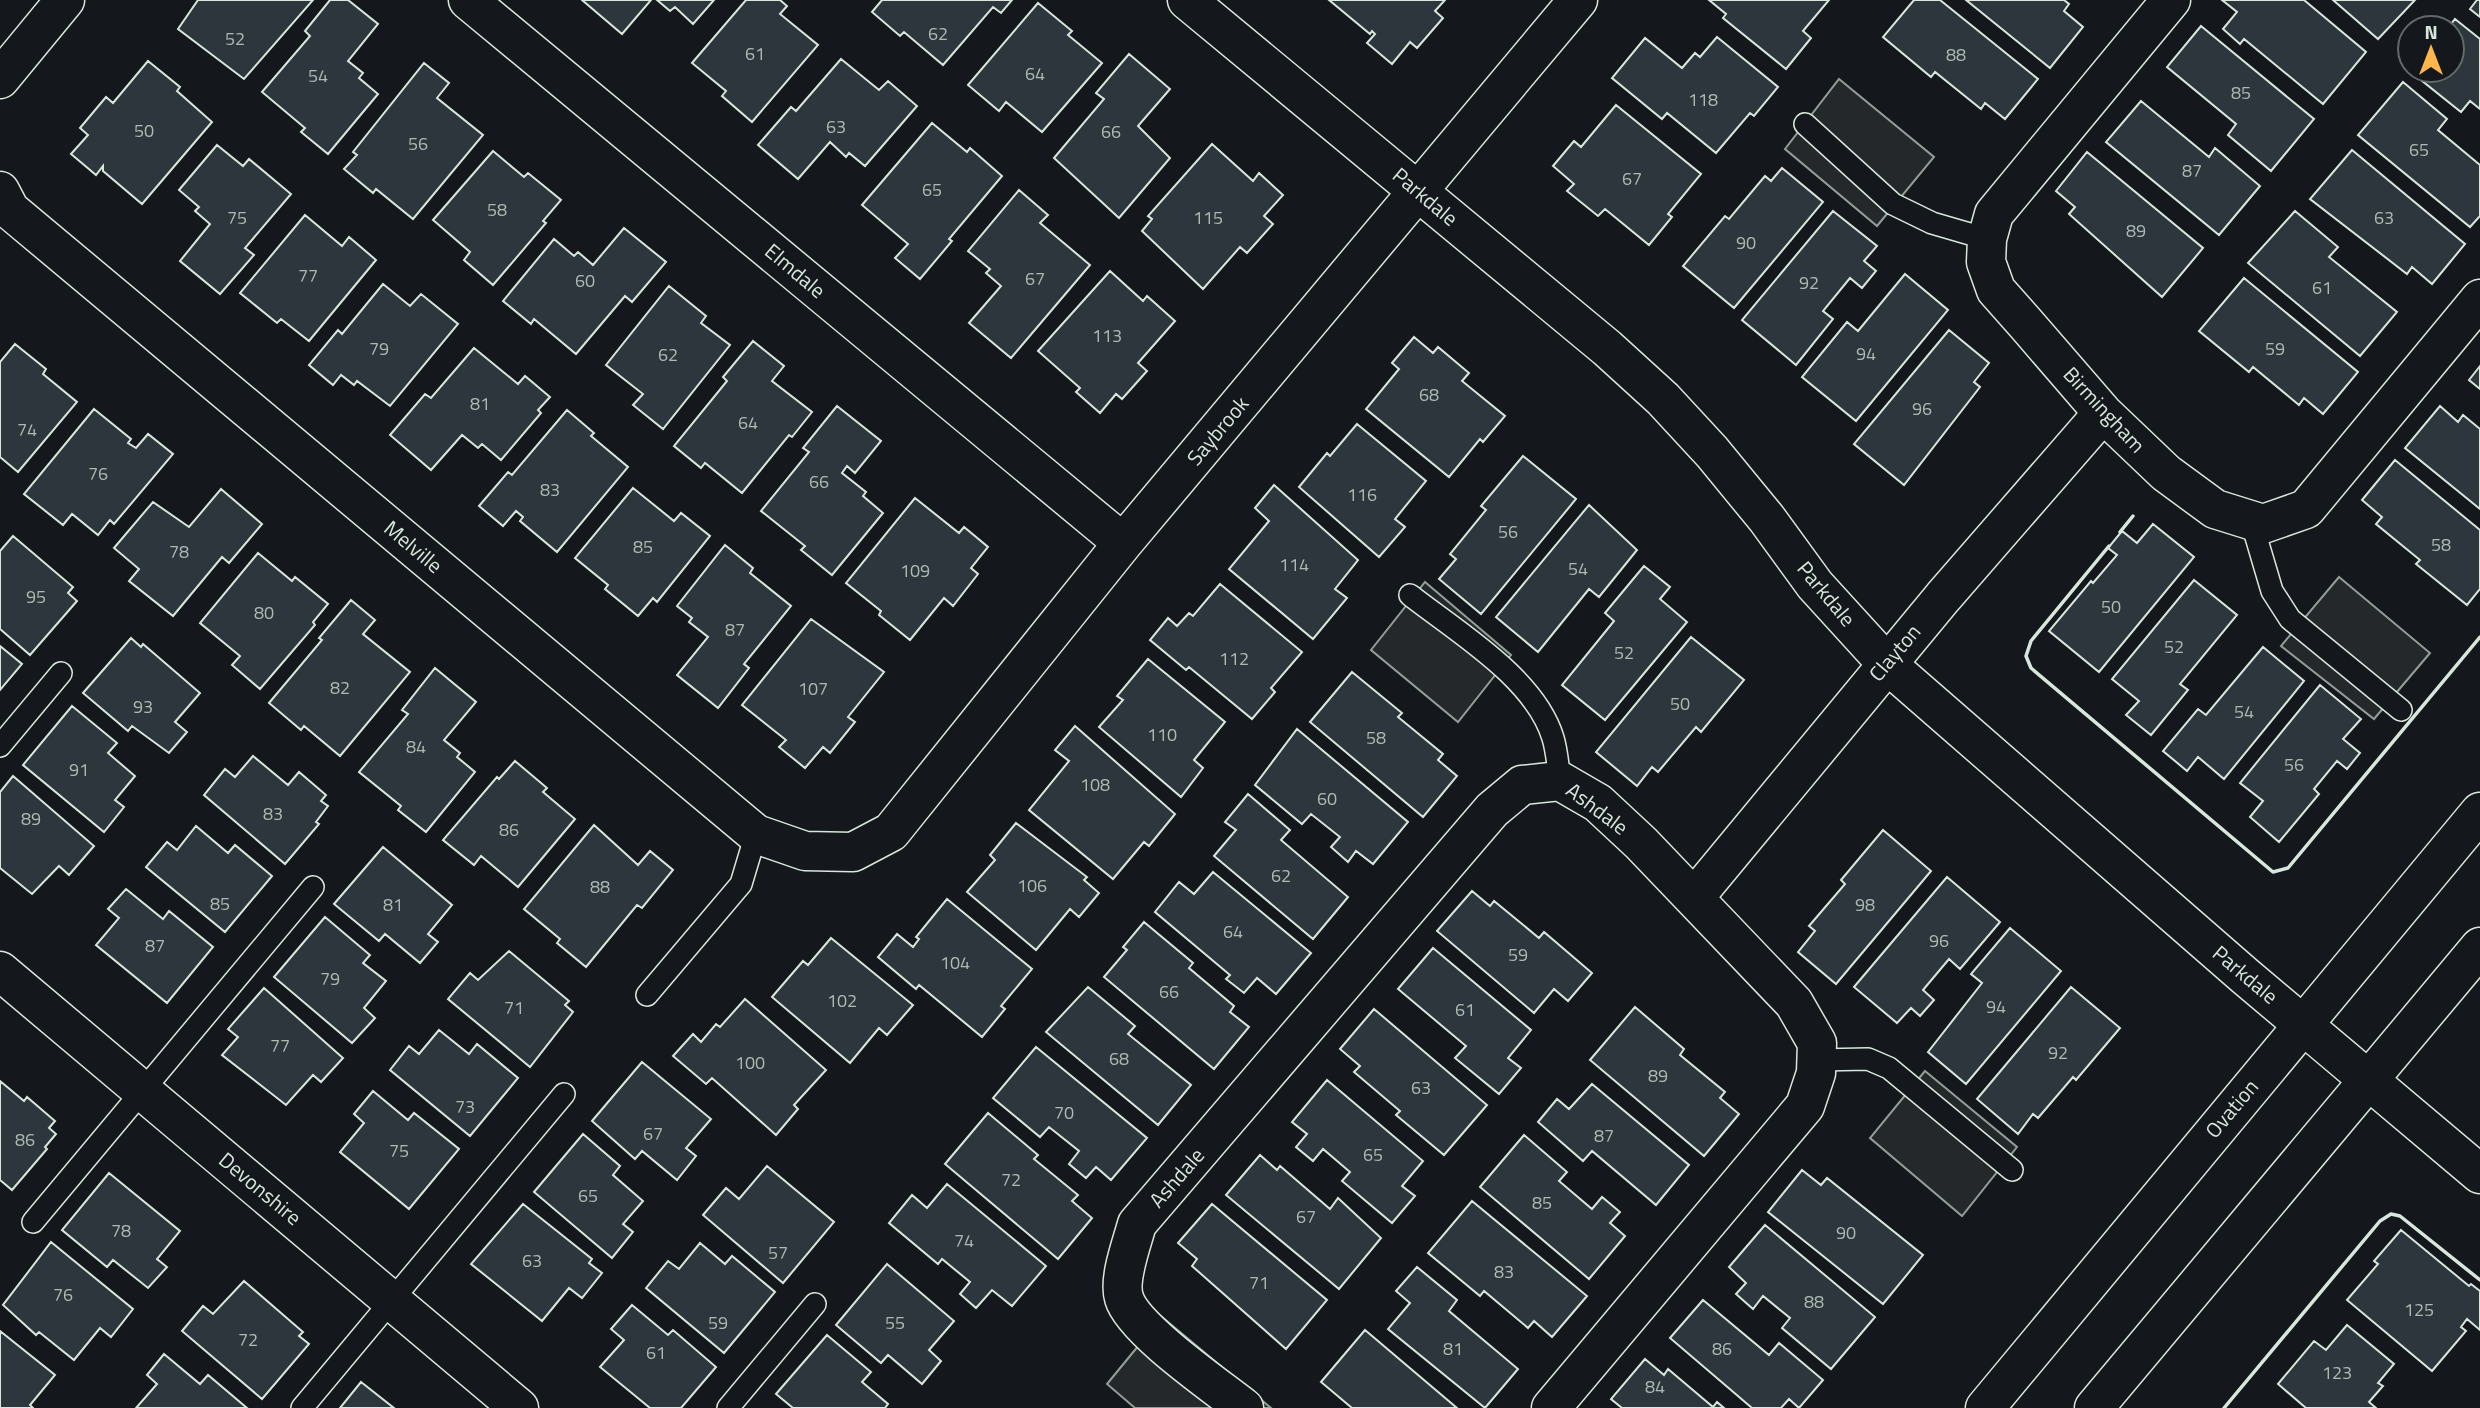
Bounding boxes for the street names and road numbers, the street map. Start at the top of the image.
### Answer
street label: Parkdale [1386,159,1465,233]
street label: Elmdale [758,235,833,305]
street label: Birmingham [2056,359,2153,460]
street label: Saybrook [1179,389,1256,472]
street label: Melville [377,512,450,580]
street label: Parkdale [1790,554,1864,633]
street label: Clayton [1861,617,1928,688]
street label: Ashdale [1560,774,1635,842]
street label: Parkdale [2206,937,2285,1011]
street label: Ovation [2197,1072,2266,1145]
street label: Ashdale [1141,1140,1211,1215]
street label: Devonshire [212,1144,309,1232]

